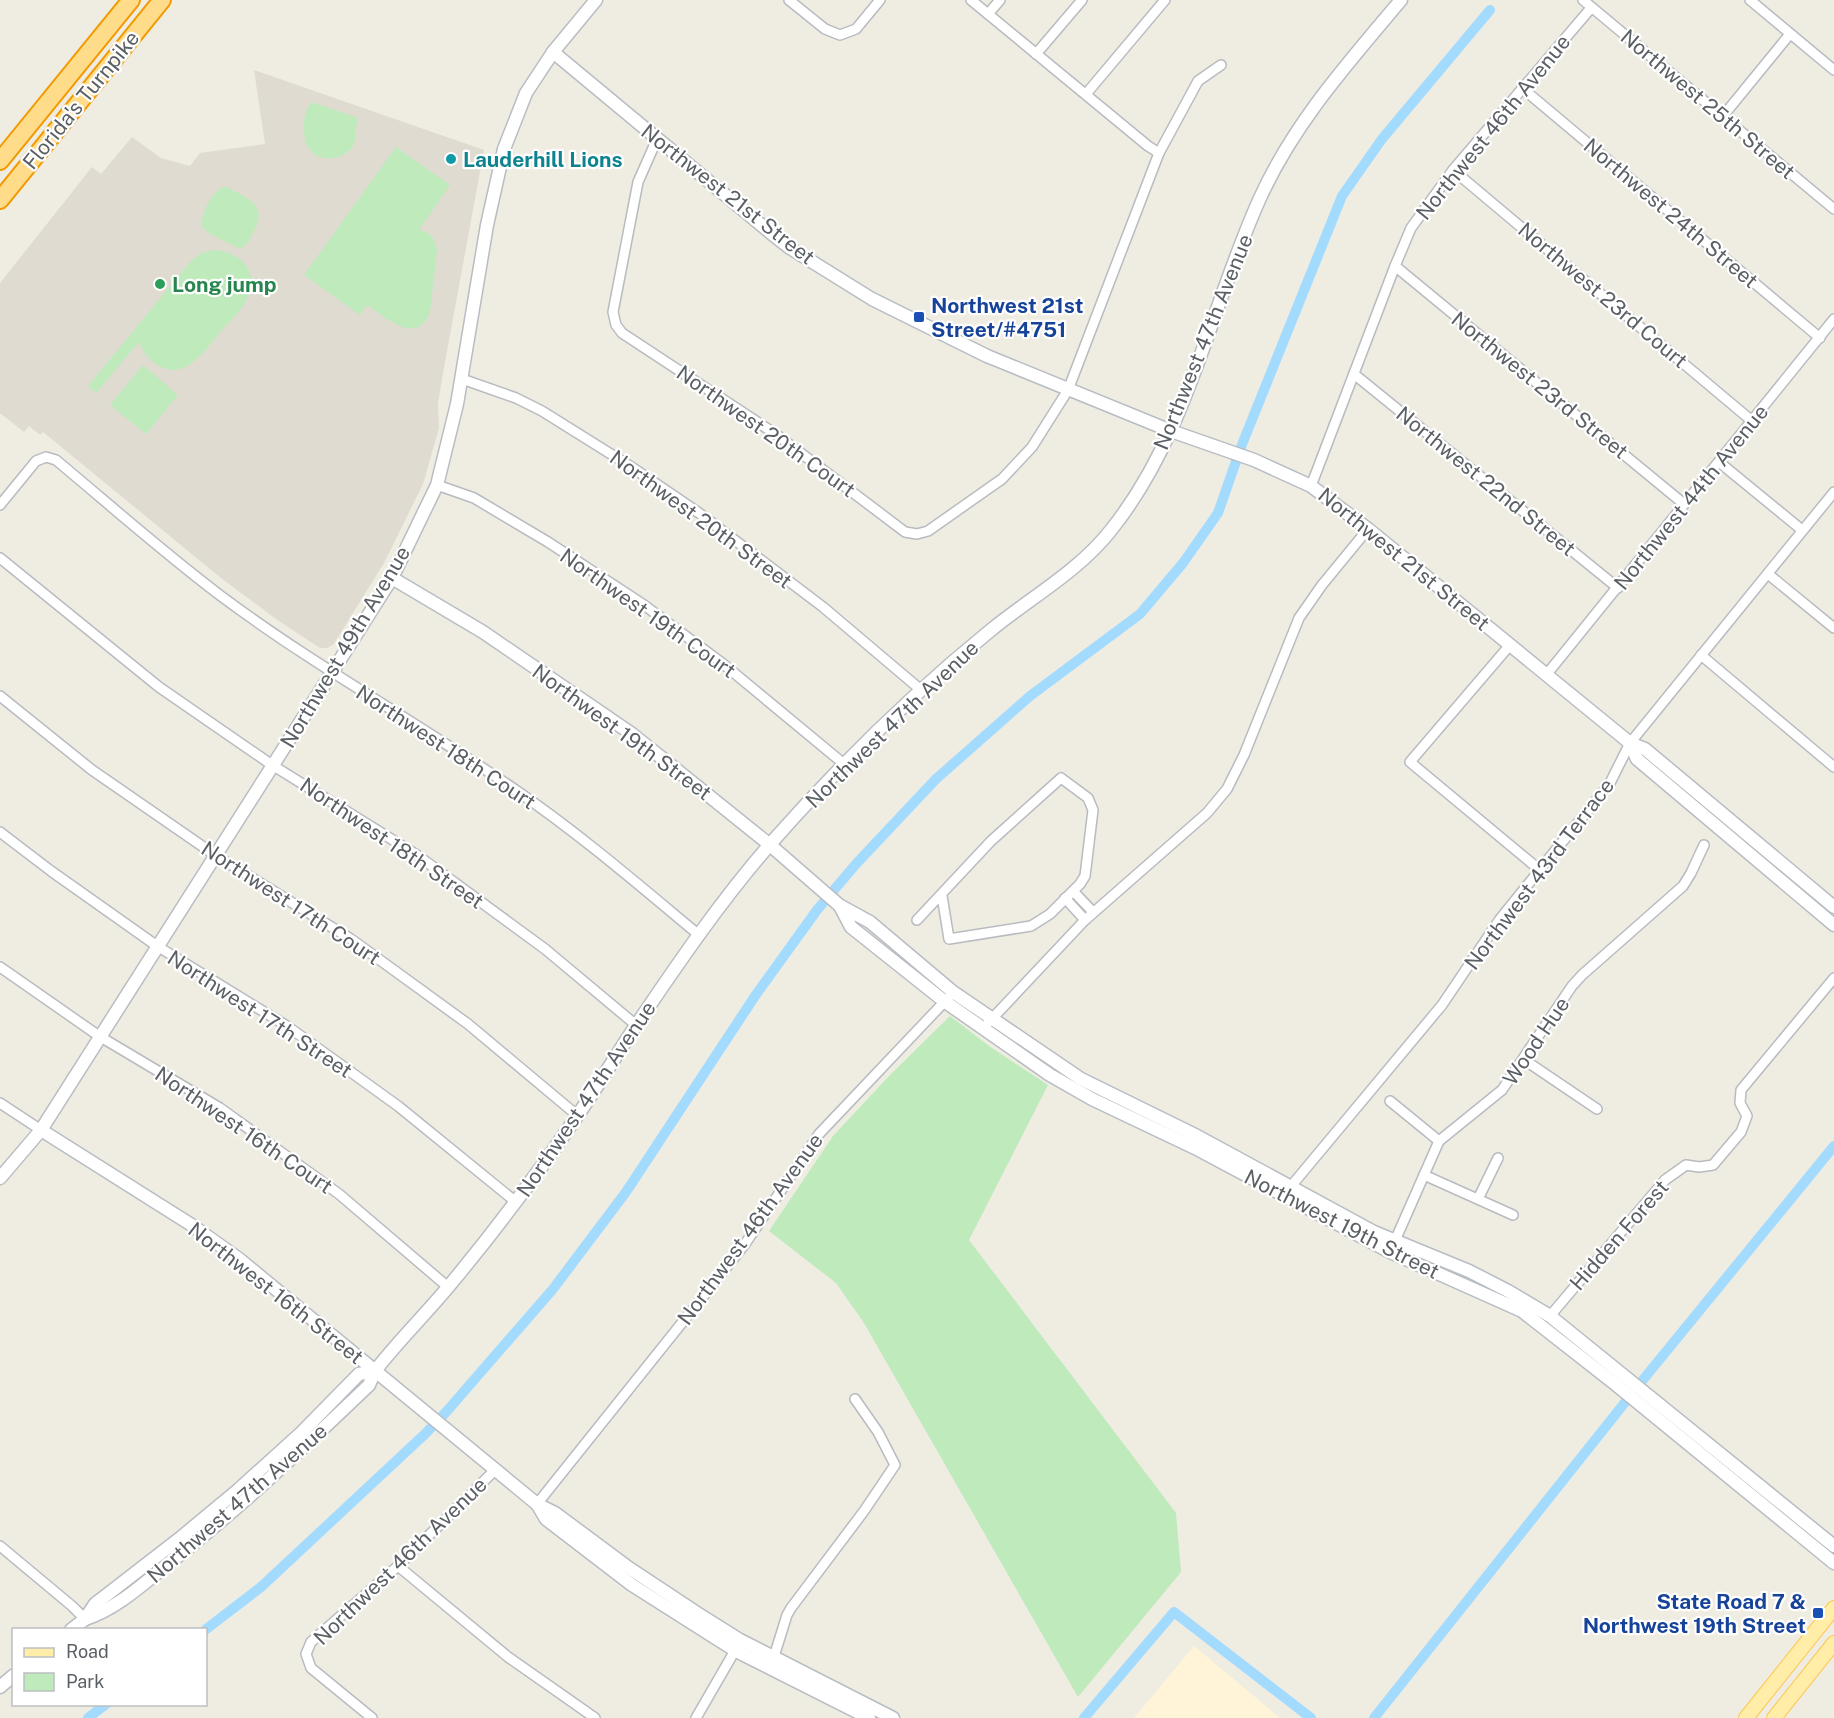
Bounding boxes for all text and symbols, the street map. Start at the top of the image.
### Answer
street label: Northwest 25th Street [1616,24,1800,184]
street label: Florida's Turnpike [18,26,144,174]
street label: Northwest 46th Avenue [1411,29,1575,225]
street label: Northwest 21st Street [636,119,820,269]
street label: Northwest 24th Street [1579,133,1763,293]
place label: Lauderhill Lions [463,147,622,172]
marker: Lauderhill Lions [444,152,458,166]
street label: Northwest 23rd Court [1513,217,1693,373]
street label: Northwest 47th Avenue [1148,231,1258,453]
place label: Long jump [172,272,277,297]
marker: Long jump [153,277,167,291]
place label: Northwest 21st Street/#4751 [931,293,1083,342]
street label: Northwest 23rd Street [1447,306,1633,464]
marker: Northwest 21st Street/#4751 [912,310,926,324]
street label: Northwest 20th Court [672,360,860,502]
street label: Northwest 44th Avenue [1609,399,1773,595]
street label: Northwest 22nd Street [1391,401,1581,561]
street label: Northwest 20th Street [605,444,797,594]
street label: Northwest 21st Street [1313,482,1495,636]
street label: Northwest 49th Avenue [275,542,415,752]
street label: Northwest 19th Court [555,543,741,683]
street label: Northwest 47th Avenue [800,635,984,813]
street label: Northwest 19th Street [528,659,716,805]
street label: Northwest 18th Court [351,680,541,814]
street label: Northwest 18th Street [296,772,488,914]
street label: Northwest 43rd Terrace [1459,773,1619,975]
street label: Northwest 17th Court [197,836,385,970]
street label: Northwest 17th Street [163,945,357,1083]
street label: Wood Hue [1498,992,1574,1090]
street label: Northwest 47th Avenue [511,997,661,1201]
street label: Northwest 16th Court [150,1061,338,1199]
street label: Northwest 46th Avenue [672,1128,828,1330]
street label: Northwest 19th Street [1240,1164,1444,1284]
street label: Hidden Forest [1564,1175,1674,1295]
street label: Northwest 16th Street [183,1217,369,1369]
street label: Northwest 47th Avenue [142,1418,332,1588]
street label: Northwest 46th Avenue [308,1472,492,1650]
place label: State Road 7 & Northwest 19th Street [1583,1589,1806,1638]
marker: State Road 7 & Northwest 19th Street [1811,1606,1825,1620]
legend [12,1628,207,1706]
text: Road [66,1641,109,1662]
text: Park [66,1671,104,1692]

